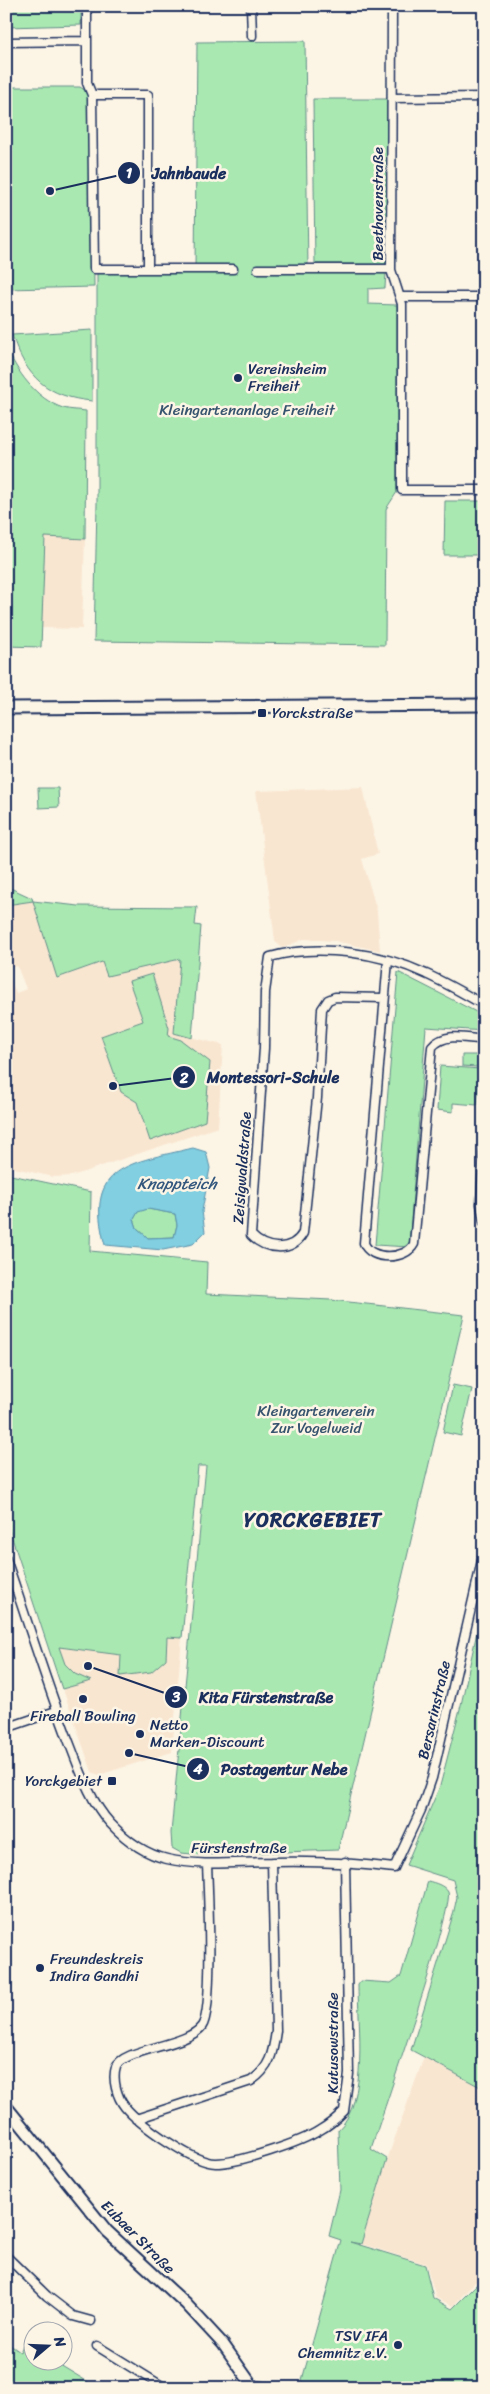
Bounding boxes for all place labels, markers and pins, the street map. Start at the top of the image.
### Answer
callout: Jahnbaude [117,158,236,189]
place label: Vereinsheim Freiheit [248,356,327,399]
marker: Vereinsheim Freiheit [232,372,244,384]
place label: Yorckstraße [272,700,353,726]
marker: Yorckstraße [256,707,268,719]
callout: Montessori-Schule [172,1062,349,1093]
callout: Kita Fürstenstraße [163,1682,343,1713]
marker: Fireball Bowling [77,1693,89,1705]
place label: Fireball Bowling [30,1703,136,1729]
place label: Netto Marken-Discount [150,1712,265,1755]
marker: Netto Marken-Discount [134,1728,146,1740]
callout: Postagentur Nebe [186,1754,358,1785]
place label: Yorckgebiet [25,1768,103,1794]
marker: Yorckgebiet [106,1775,118,1787]
place label: Freundeskreis Indira Gandhi [49,1946,143,1989]
marker: Freundeskreis Indira Gandhi [34,1962,46,1974]
place label: TSV IFA Chemnitz e.V. [298,2323,388,2366]
marker: TSV IFA Chemnitz e.V. [392,2339,404,2351]

